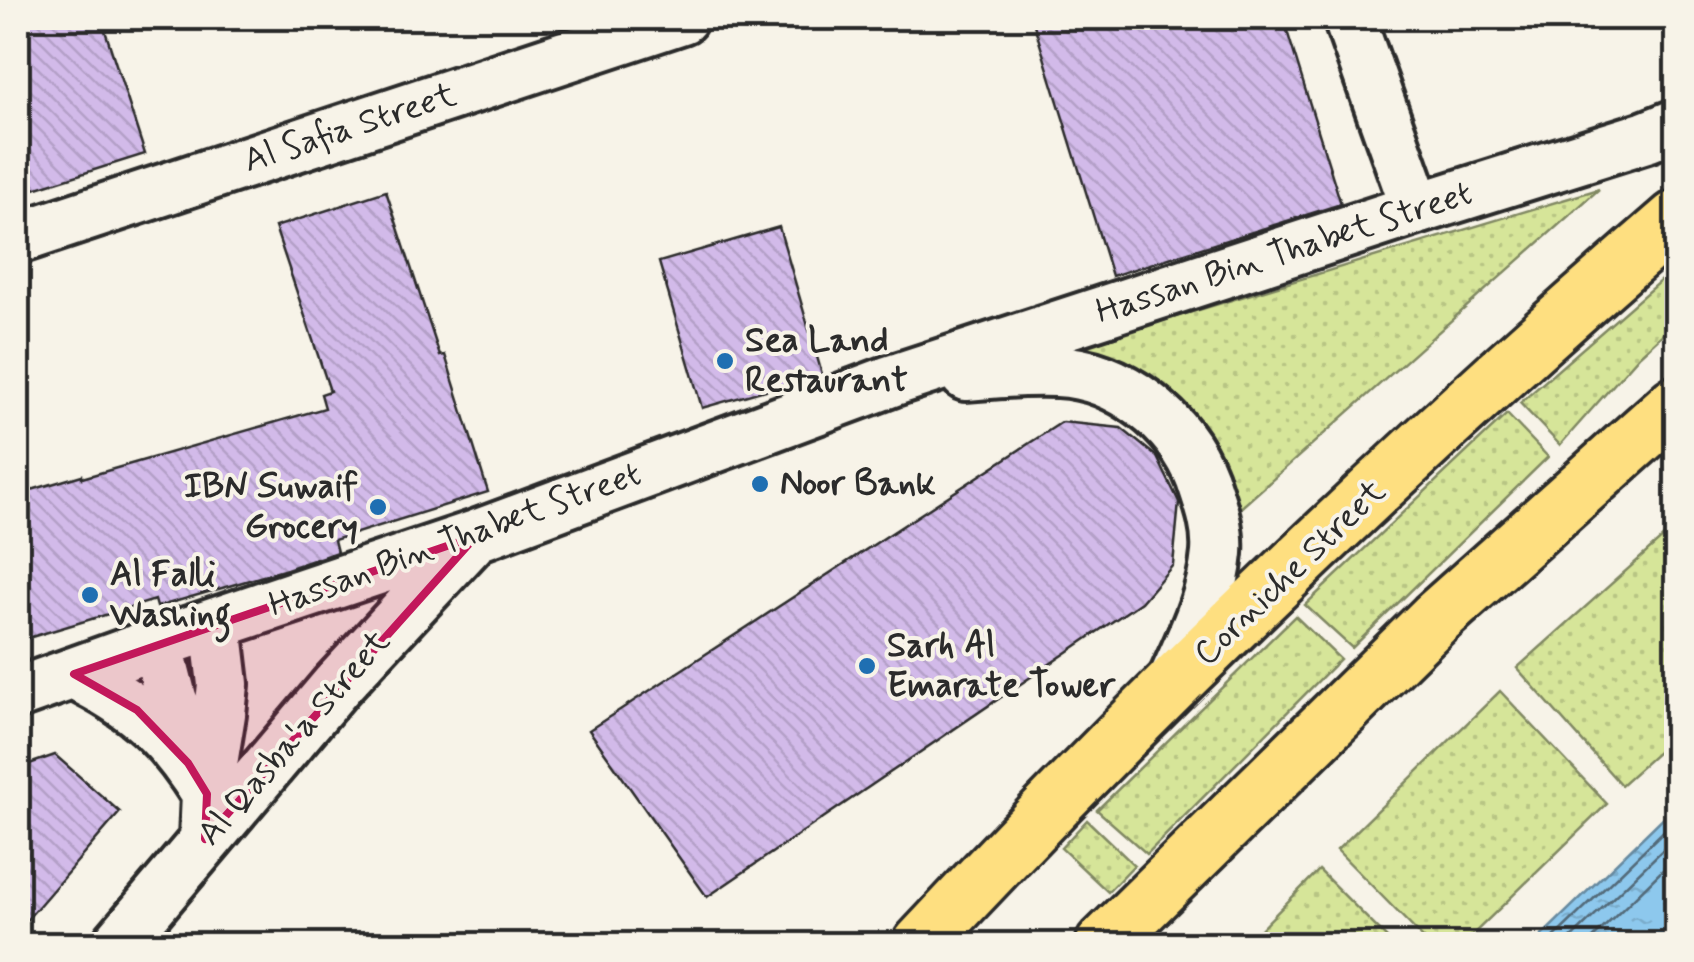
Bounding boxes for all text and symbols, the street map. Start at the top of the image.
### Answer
street label: Al Safia Street [238,72,463,184]
street label: Hassan Bin Thabet Street [1090,170,1478,336]
place label: Sea Land Restaurant [745,318,908,404]
marker: Sea Land Restaurant [714,350,736,372]
street label: Hassan Bin Thabet Street [262,451,648,629]
place label: Noor Bank [780,461,936,507]
place label: IBN Suwaif Grocery [184,464,359,550]
street label: Corniche Street [1184,469,1396,676]
marker: Noor Bank [749,473,771,495]
marker: IBN Suwaif Grocery [367,496,389,518]
place label: Al Falli Washing [110,552,231,643]
marker: Al Falli Washing [79,584,101,606]
street label: Al Qasba'a Street [187,620,401,856]
place label: Sarh Al Emarate Tower [887,623,1116,709]
marker: Sarh Al Emarate Tower [856,655,878,677]

